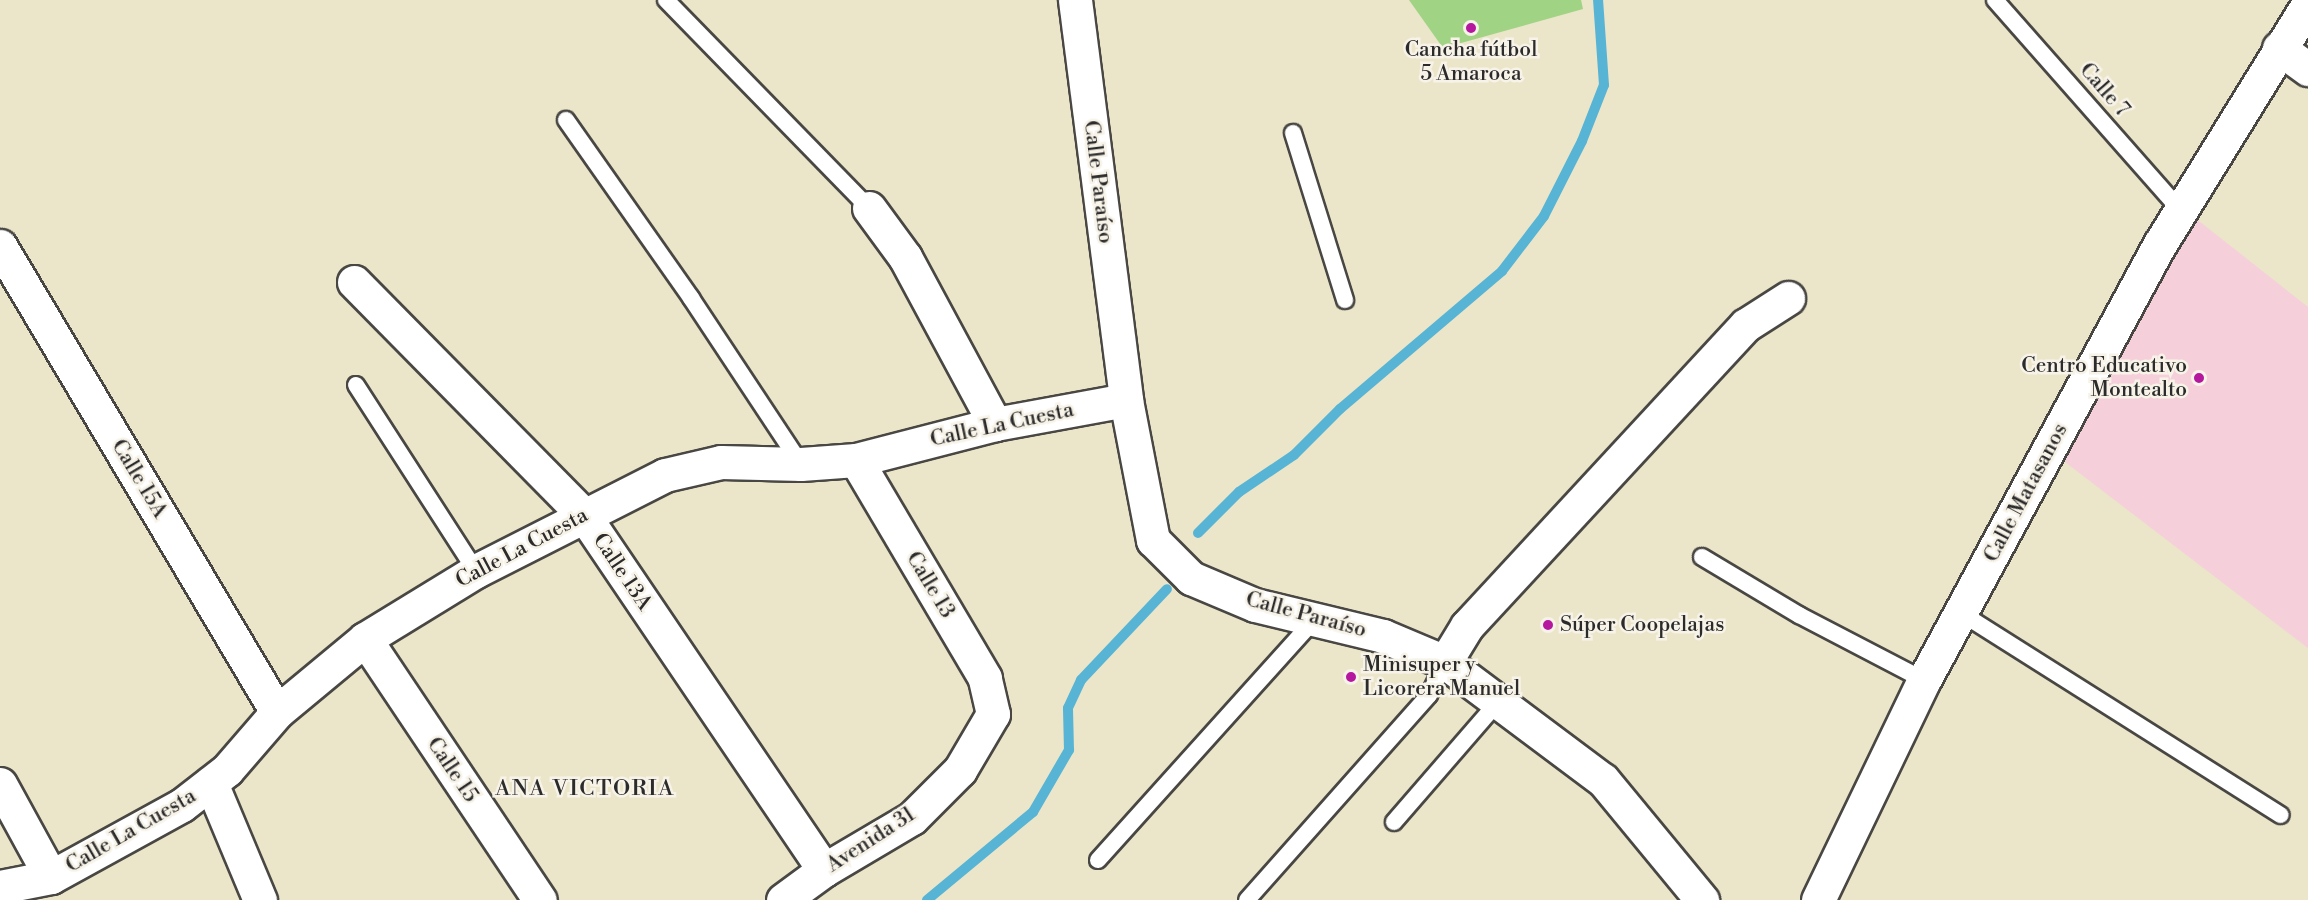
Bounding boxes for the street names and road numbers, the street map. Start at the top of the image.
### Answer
street label: Calle 7 [2074,58,2134,122]
street label: Calle Paraíso [1078,119,1118,245]
street label: Calle La Cuesta [928,397,1076,453]
street label: Calle Matasanos [1979,419,2073,567]
street label: Calle 15A [106,435,172,523]
street label: Calle La Cuesta [452,503,592,593]
street label: Calle 13A [587,529,657,615]
street label: Calle 13 [900,547,960,623]
street label: Calle Paraíso [1243,587,1369,643]
street label: Calle 15 [421,733,483,807]
street label: Calle La Cuesta [61,784,201,878]
street label: Avenida 31 [822,802,920,878]

